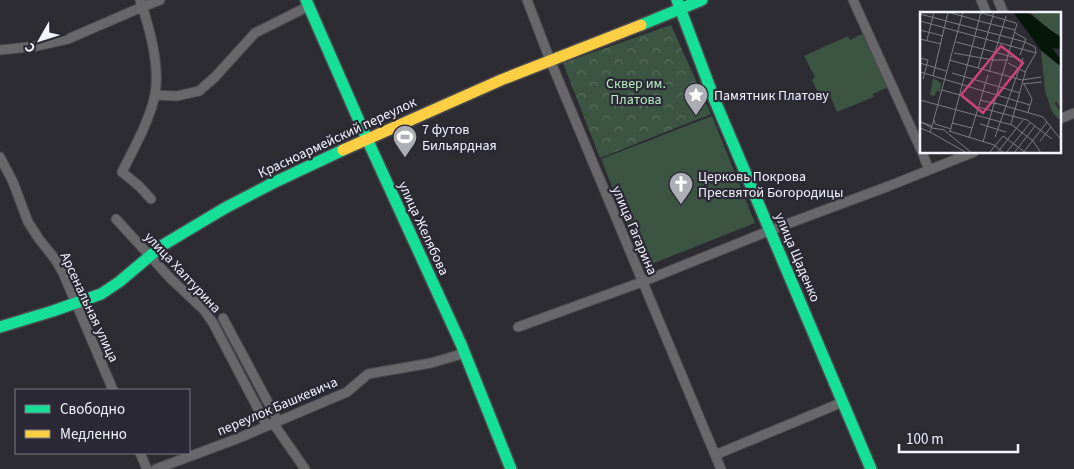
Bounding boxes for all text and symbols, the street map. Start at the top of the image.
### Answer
inset map [920,12,1062,154]
north arrow [15,15,65,65]
text: С [20,38,41,57]
park label: Сквер им. Платова [606,74,666,110]
place icon: Памятник Платову [683,82,709,116]
place label: Памятник Платову [714,86,829,106]
street label: Красноармейский переулок [255,92,420,183]
place label: 7 футов Бильярдная [422,120,497,156]
sports icon: 7 футов Бильярдная [392,124,418,158]
place label: Церковь Покрова Пресвятой Богородицы [698,167,843,203]
church icon: Церковь Покрова Пресвятой Богородицы [668,171,694,205]
street label: улица Желябова [392,178,454,279]
street label: улица Гагарина [606,183,662,278]
street label: улица Щаденко [769,210,825,305]
street label: улица Халтурина [139,228,225,318]
street label: Арсенальная улица [55,249,123,366]
street label: переулок Башкевича [214,372,341,441]
legend [15,389,190,454]
text: Свободно [60,399,125,420]
scale bar [899,422,1018,454]
text: Медленно [60,424,127,445]
text: 100 m [906,429,944,450]

